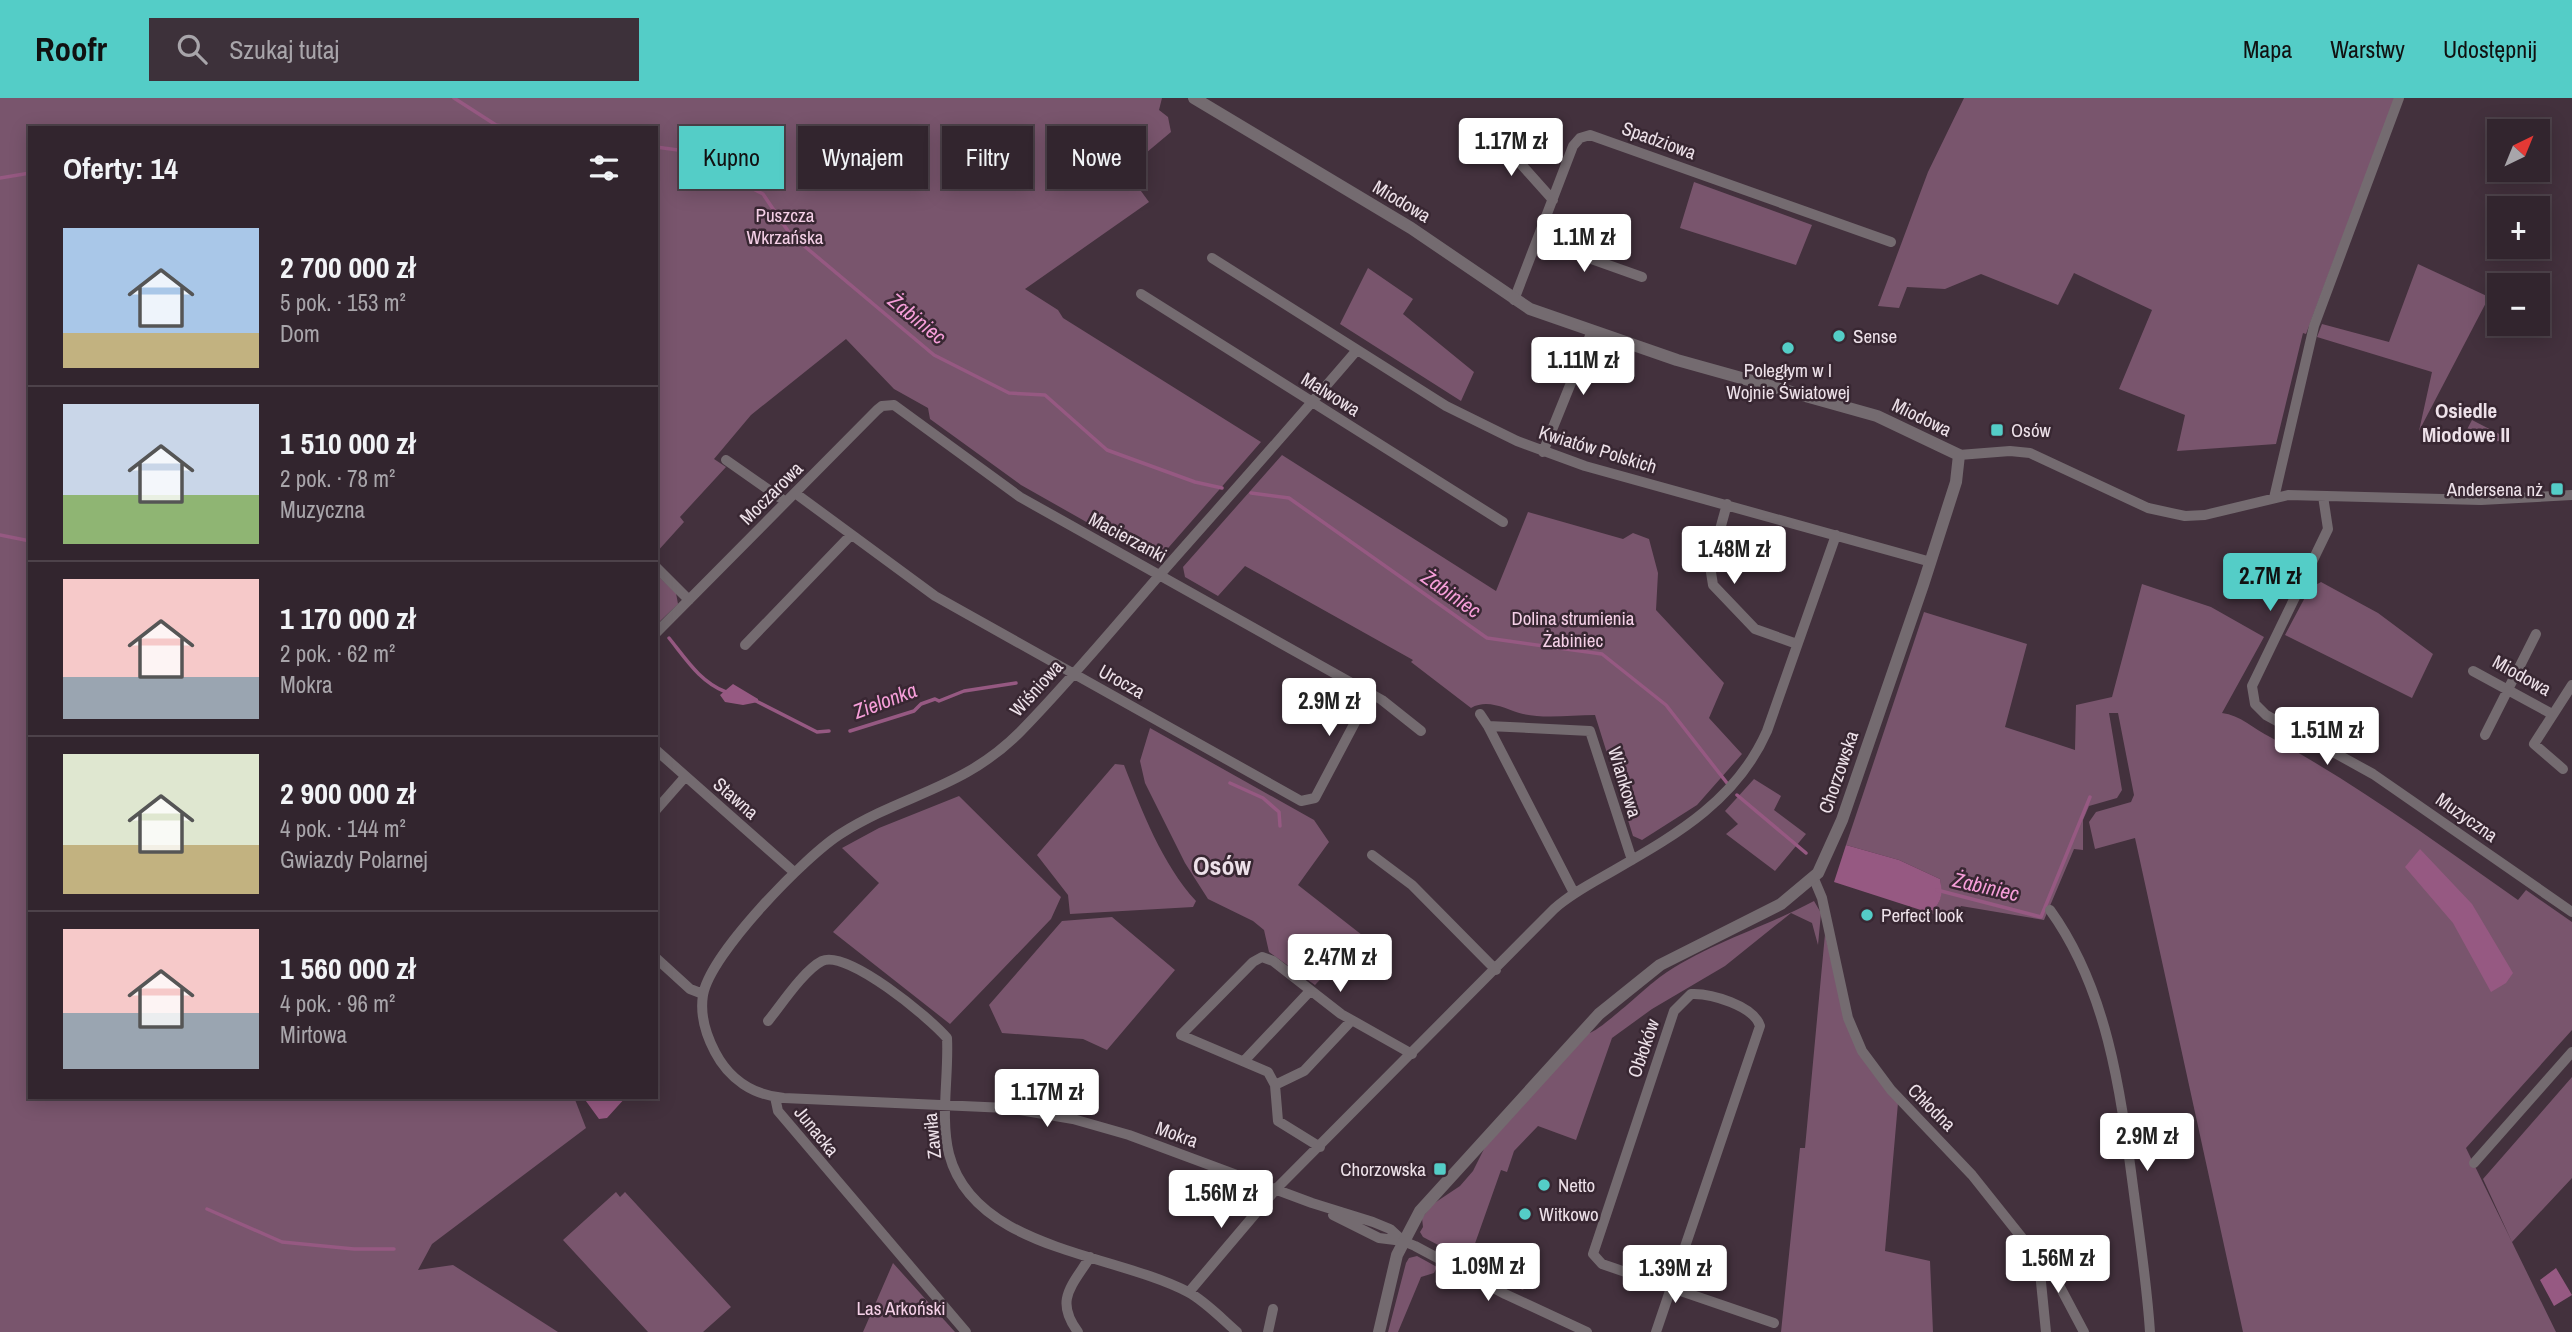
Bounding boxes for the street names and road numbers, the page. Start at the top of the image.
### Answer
street label: Spadziowa [1618,115,1700,166]
street label: Miodowa [1368,174,1436,229]
street label: Malwowa [1297,366,1366,422]
street label: Miodowa [1888,391,1956,443]
street label: Kwiatów Polskich [1536,419,1660,479]
street label: Moczarowa [734,455,809,530]
street label: Macierzanki [1084,506,1172,568]
street label: Miodowa [2488,648,2556,702]
street label: Wiśniowa [1003,654,1069,722]
street label: Urocza [1094,658,1150,704]
street label: Chorzowska [1812,727,1864,817]
street label: Wiankowa [1602,743,1648,821]
street label: Stawna [708,771,764,825]
street label: Muzyczna [2431,786,2503,848]
street label: Obłoków [1621,1014,1665,1081]
street label: Chłodna [1902,1077,1962,1137]
street label: Junacka [789,1100,846,1162]
street label: Zawiła [917,1111,947,1160]
street label: Mokra [1152,1114,1202,1154]

